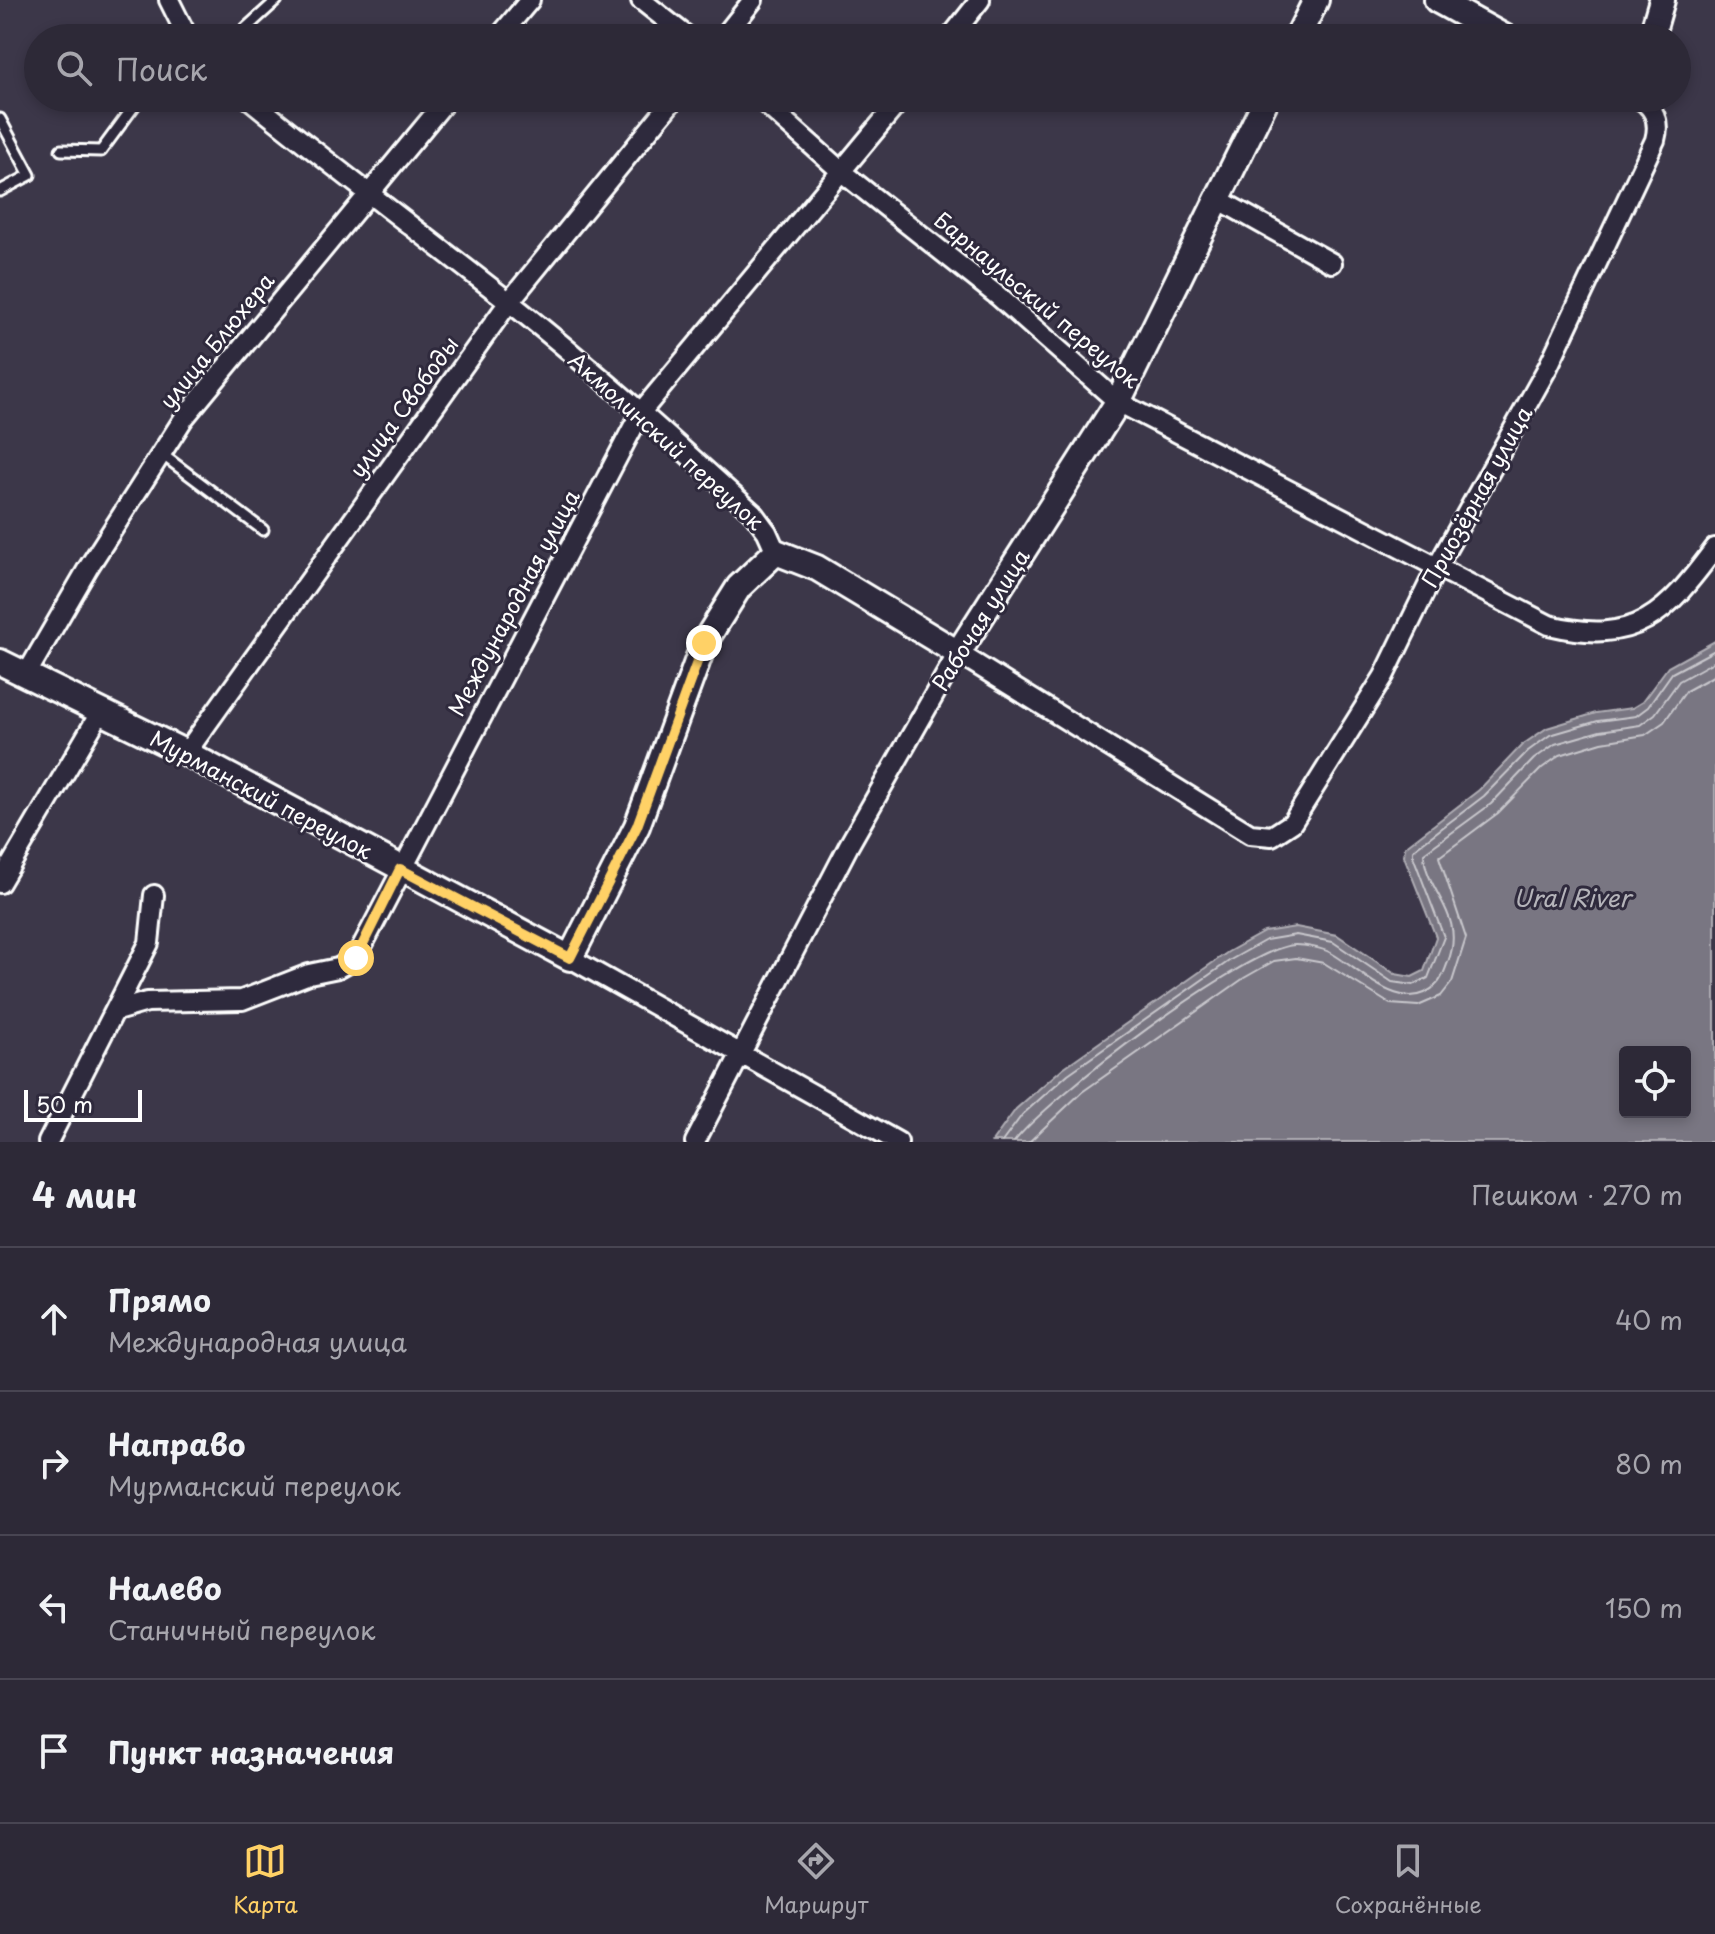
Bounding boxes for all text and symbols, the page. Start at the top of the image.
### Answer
search box [24,24,1691,112]
icon: search [52,46,96,90]
text: Поиск [116,46,207,91]
street label: Барнаульский переулок [928,203,1149,396]
street label: улица Блюхера [151,265,281,415]
street label: улица Свободы [340,329,465,484]
street label: Акмолинский переулок [562,343,773,538]
street label: Приозёрная улица [1412,399,1539,593]
street label: Международная улица [439,483,587,722]
street label: Рабочая улица [923,542,1037,697]
route end [686,625,722,661]
street label: Мурманский переулок [145,721,380,867]
water label: Ural River [1513,879,1635,915]
route start [338,940,374,976]
map controls [1619,1046,1691,1118]
button: locate [1619,1046,1691,1118]
scale bar [24,1086,142,1122]
text: 50 m [36,1087,93,1120]
text: 4 мин [32,1168,137,1220]
text: Пешком · 270 m [1471,1175,1683,1214]
text: Прямо [108,1277,211,1322]
icon: ahead [32,1297,76,1341]
text: 40 m [1615,1300,1683,1339]
text: Международная улица [108,1322,407,1361]
text: Направо [108,1421,246,1466]
icon: right [32,1441,76,1485]
text: 80 m [1615,1444,1683,1483]
text: Мурманский переулок [108,1466,401,1505]
text: Налево [108,1565,222,1610]
icon: left [32,1585,76,1629]
text: 150 m [1605,1588,1683,1627]
text: Станичный переулок [108,1610,376,1649]
icon: arrive [32,1729,76,1773]
text: Пункт назначения [108,1729,394,1774]
tab: Карта [233,1839,298,1920]
tab: Маршрут [764,1839,868,1920]
tab: Сохранённые [1335,1839,1482,1920]

